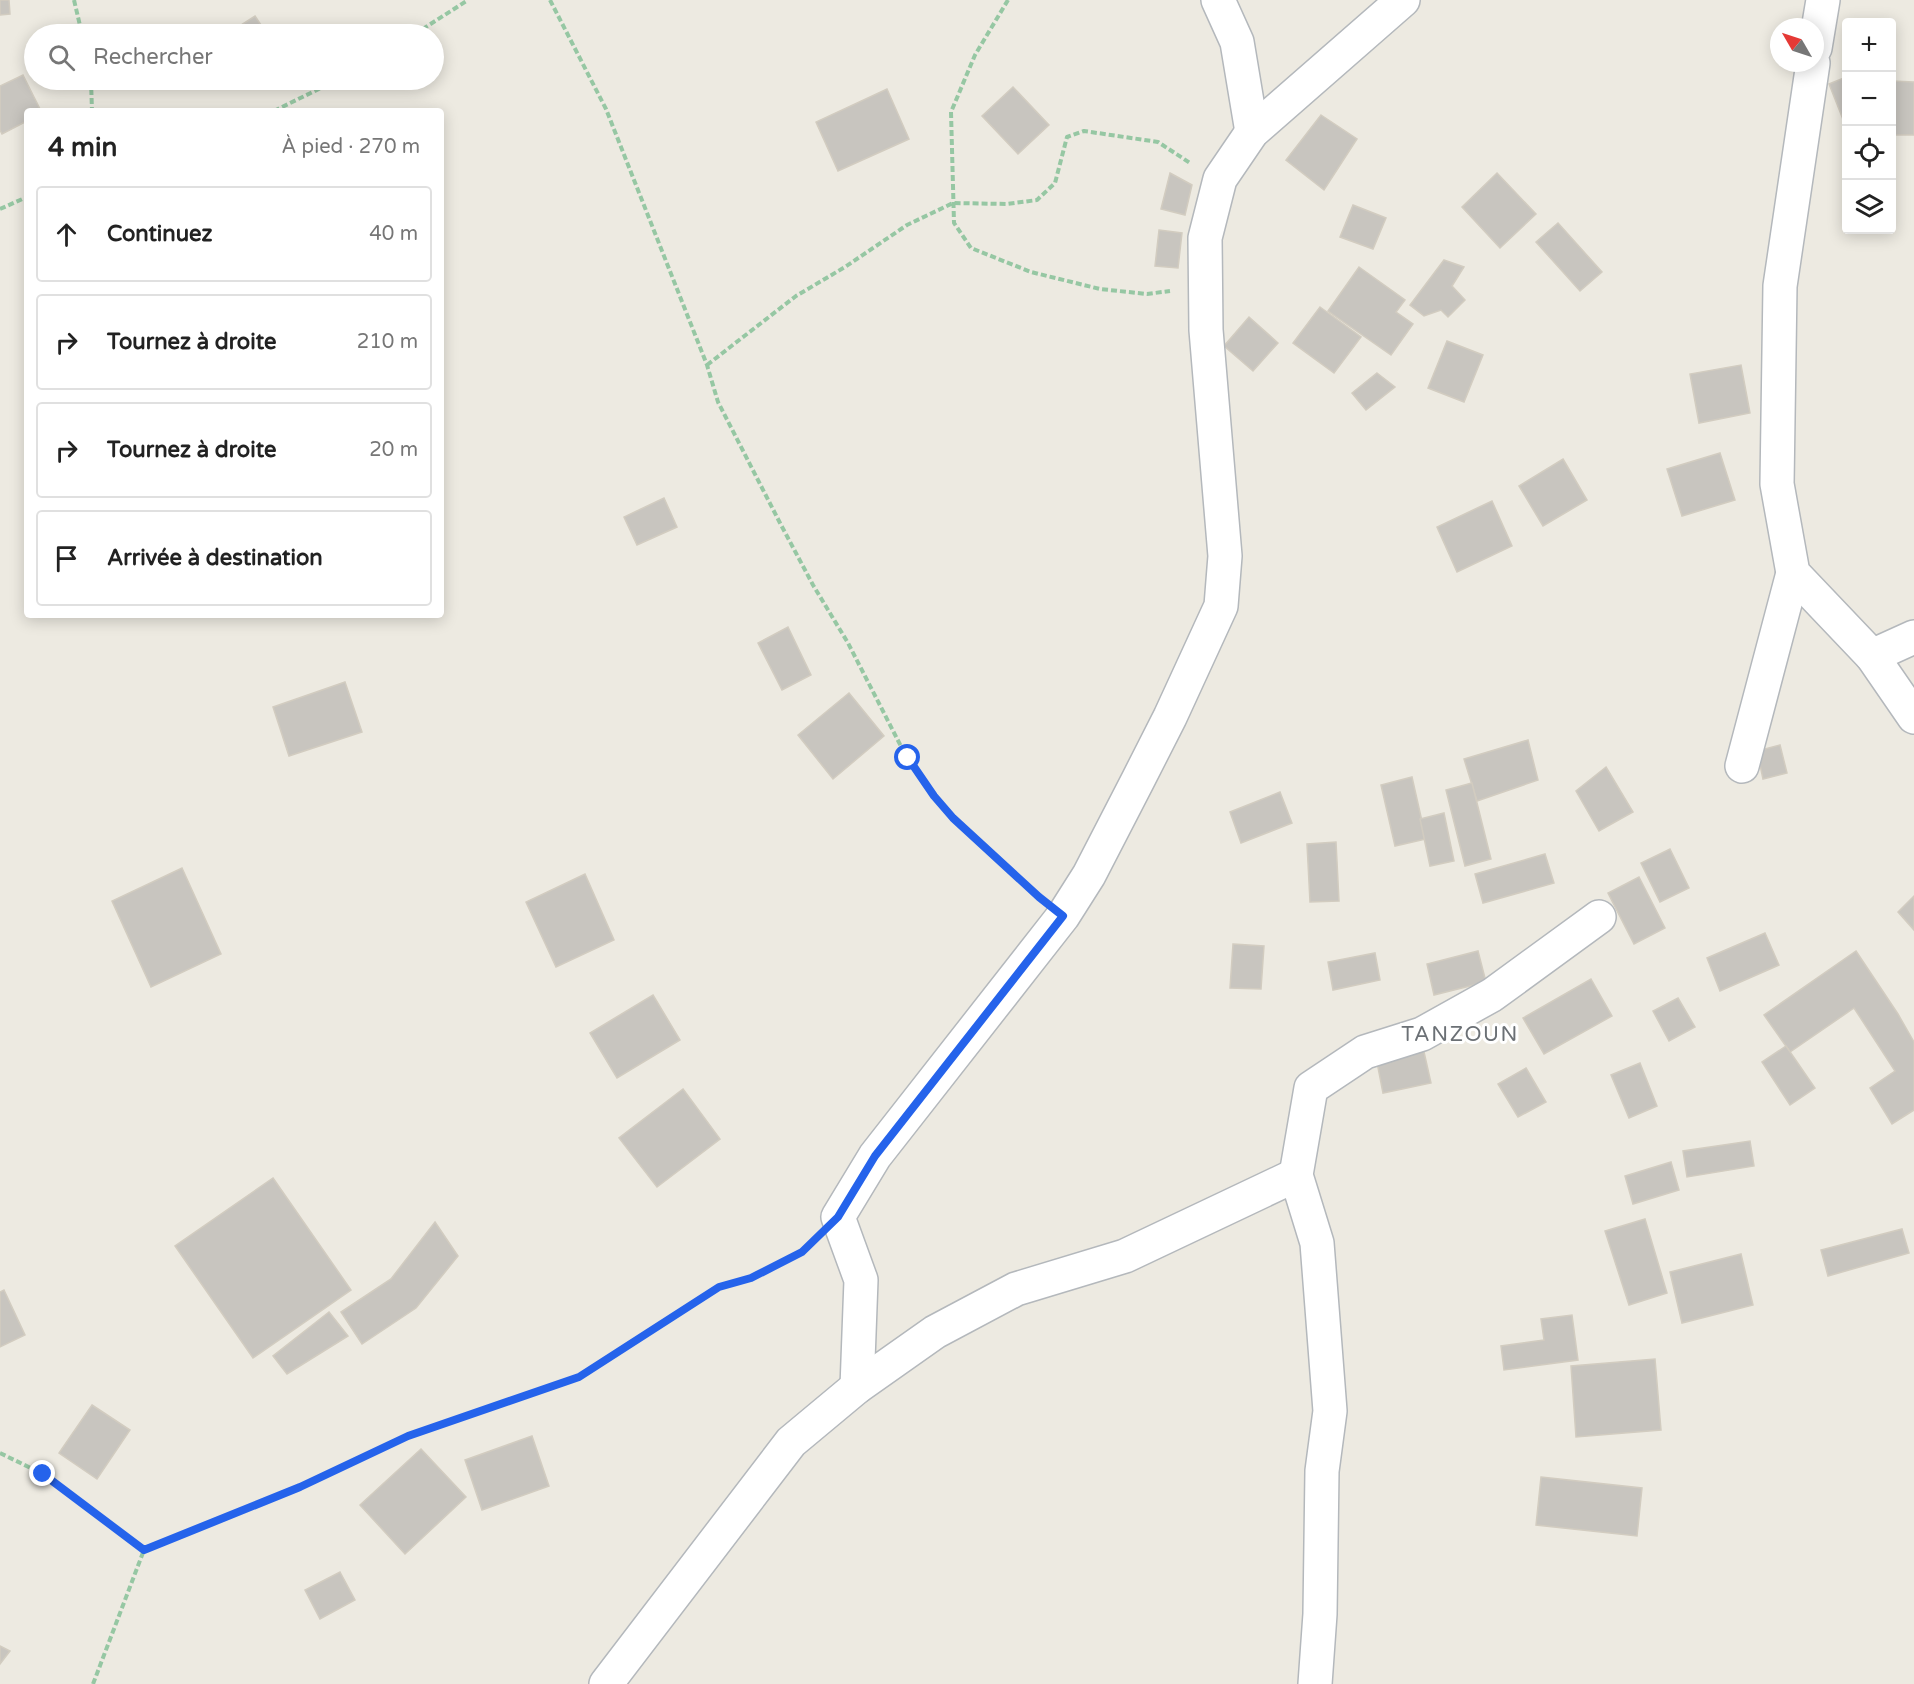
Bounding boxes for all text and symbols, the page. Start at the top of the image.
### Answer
north arrow [1770,18,1824,72]
map controls [1842,18,1896,234]
button: + [1842,18,1896,72]
search box [24,24,444,90]
icon: search [45,41,78,74]
text: Rechercher [93,44,213,70]
button: − [1842,72,1896,126]
button: locate [1842,126,1896,180]
text: 4 min [48,132,117,163]
text: À pied · 270 m [282,135,420,159]
button: layers [1842,180,1896,234]
icon: ahead [50,218,83,251]
text: Continuez [107,221,212,247]
text: 40 m [369,222,418,246]
icon: right [50,326,83,359]
text: Tournez à droite [107,329,276,355]
text: 210 m [357,330,418,354]
icon: right [50,434,83,467]
text: Tournez à droite [107,437,276,463]
text: 20 m [369,438,418,462]
icon: arrive [50,542,83,575]
text: Arrivée à destination [107,545,323,571]
route start [894,744,920,770]
district label: TANZOUN [1401,1022,1519,1047]
route end [29,1460,55,1486]

